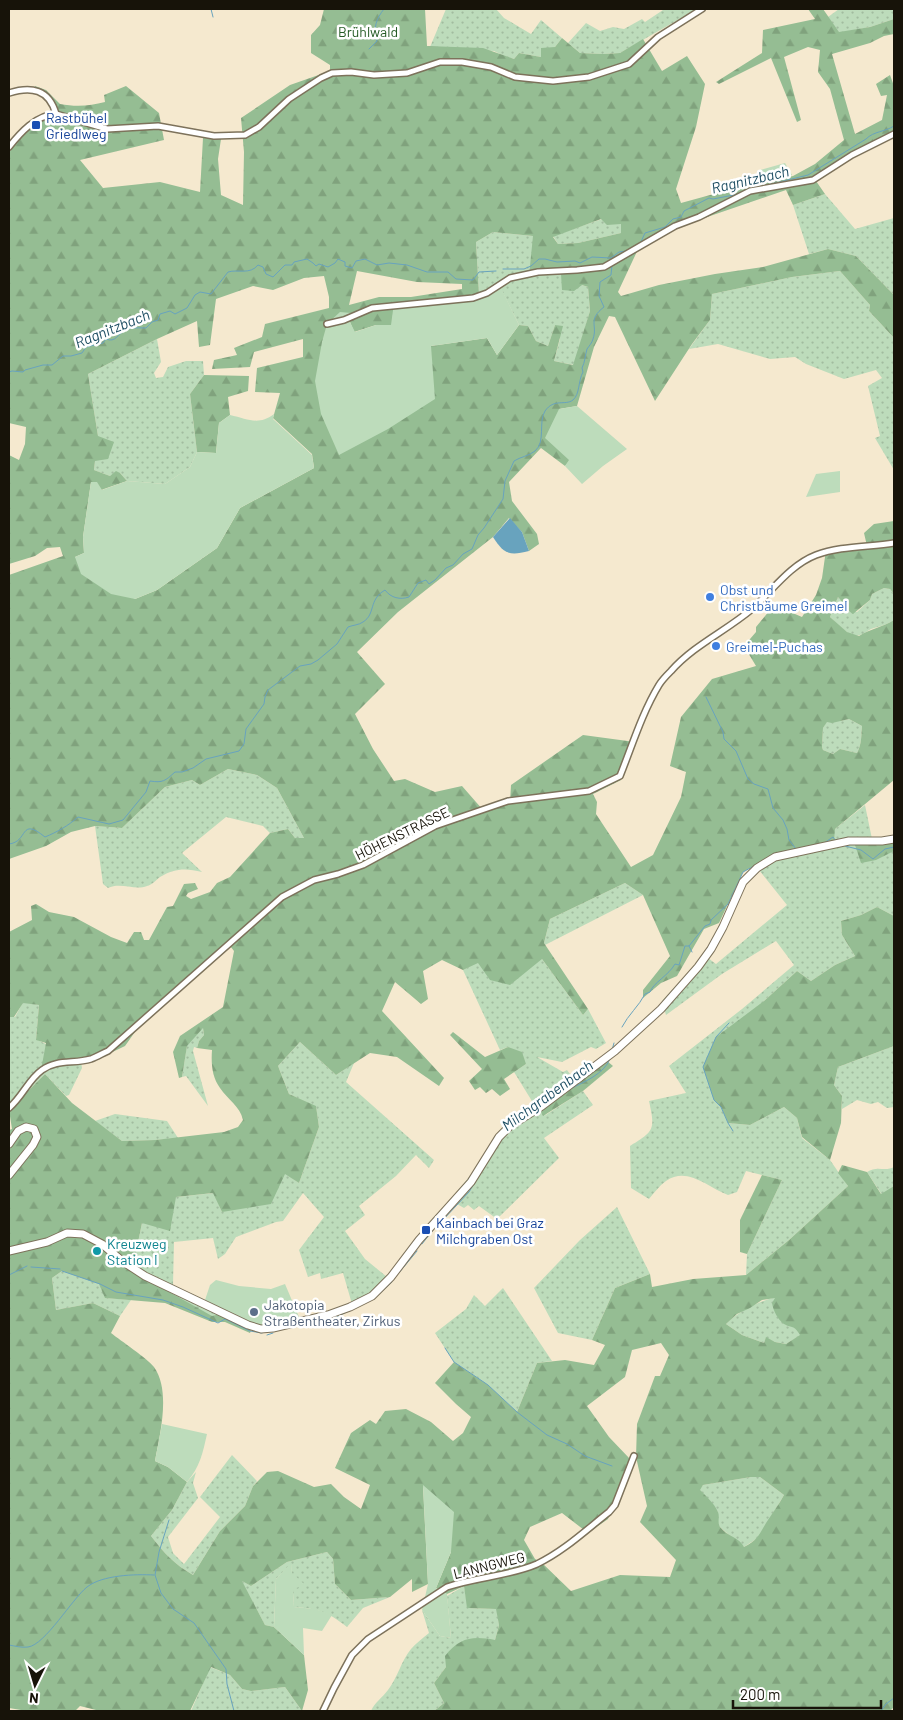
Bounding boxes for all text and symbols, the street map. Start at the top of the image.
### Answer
park label: Brühlwald [338,23,398,40]
place label: Rastbühel Griedlweg [46,109,107,142]
marker: Rastbühel Griedlweg [30,119,42,131]
water label: Ragnitzbach [709,161,791,197]
water label: Ragnitzbach [72,305,152,351]
place label: Obst und Christbäume Greimel [720,581,847,614]
marker: Obst und Christbäume Greimel [704,591,716,603]
place label: Greimel-Puchas [726,638,823,655]
marker: Greimel-Puchas [710,640,722,652]
street label: HÖHENSTRASSE [352,803,452,863]
water label: Milchgrabenbach [498,1056,596,1134]
place label: Kainbach bei Graz Milchgraben Ost [436,1214,544,1247]
marker: Kainbach bei Graz Milchgraben Ost [420,1224,432,1236]
place label: Kreuzweg Station I [107,1235,167,1268]
marker: Kreuzweg Station I [91,1245,103,1257]
place label: Jakotopia Straßentheater, Zirkus [264,1296,401,1329]
marker: Jakotopia Straßentheater, Zirkus [248,1306,260,1318]
street label: LANNGWEG [451,1548,527,1582]
north arrow [10,1660,60,1710]
scale bar [733,1678,880,1710]
text: 200 m [740,1685,780,1703]
text: N [28,1690,39,1707]

